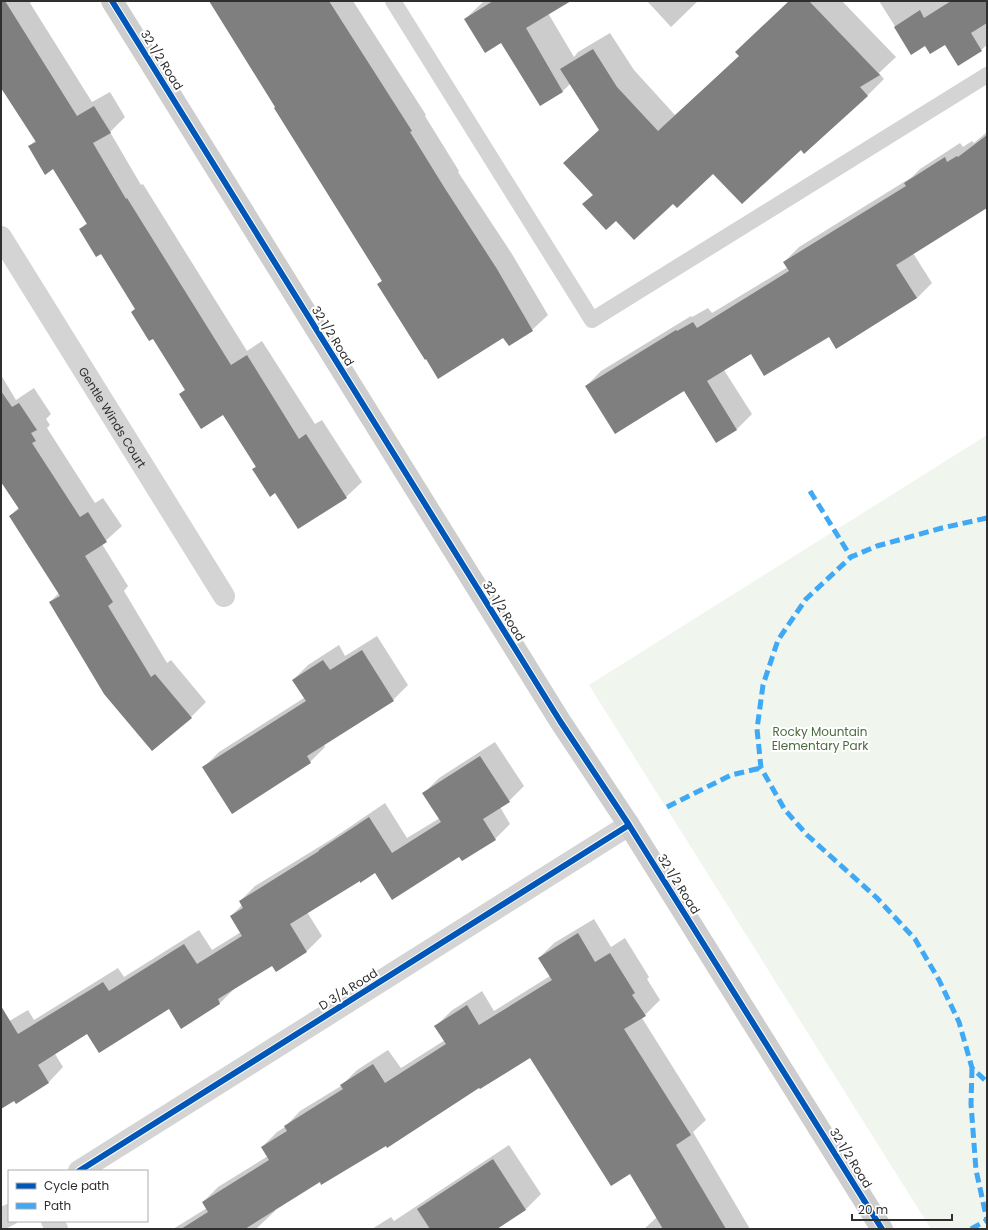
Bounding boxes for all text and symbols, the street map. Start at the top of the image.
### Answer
street label: 32 1/2 Road [137,27,187,93]
street label: 32 1/2 Road [308,303,358,369]
street label: Gentle Winds Court [75,363,151,471]
street label: 32 1/2 Road [479,578,529,644]
park label: Rocky Mountain Elementary Park [772,723,869,754]
street label: 32 1/2 Road [654,851,704,917]
street label: D 3/4 Road [315,964,381,1014]
street label: 32 1/2 Road [826,1125,876,1191]
legend [8,1170,148,1222]
text: Cycle path [44,1177,109,1194]
scale bar [852,1196,952,1222]
text: Path [44,1197,71,1214]
text: 20 m [858,1201,888,1218]

